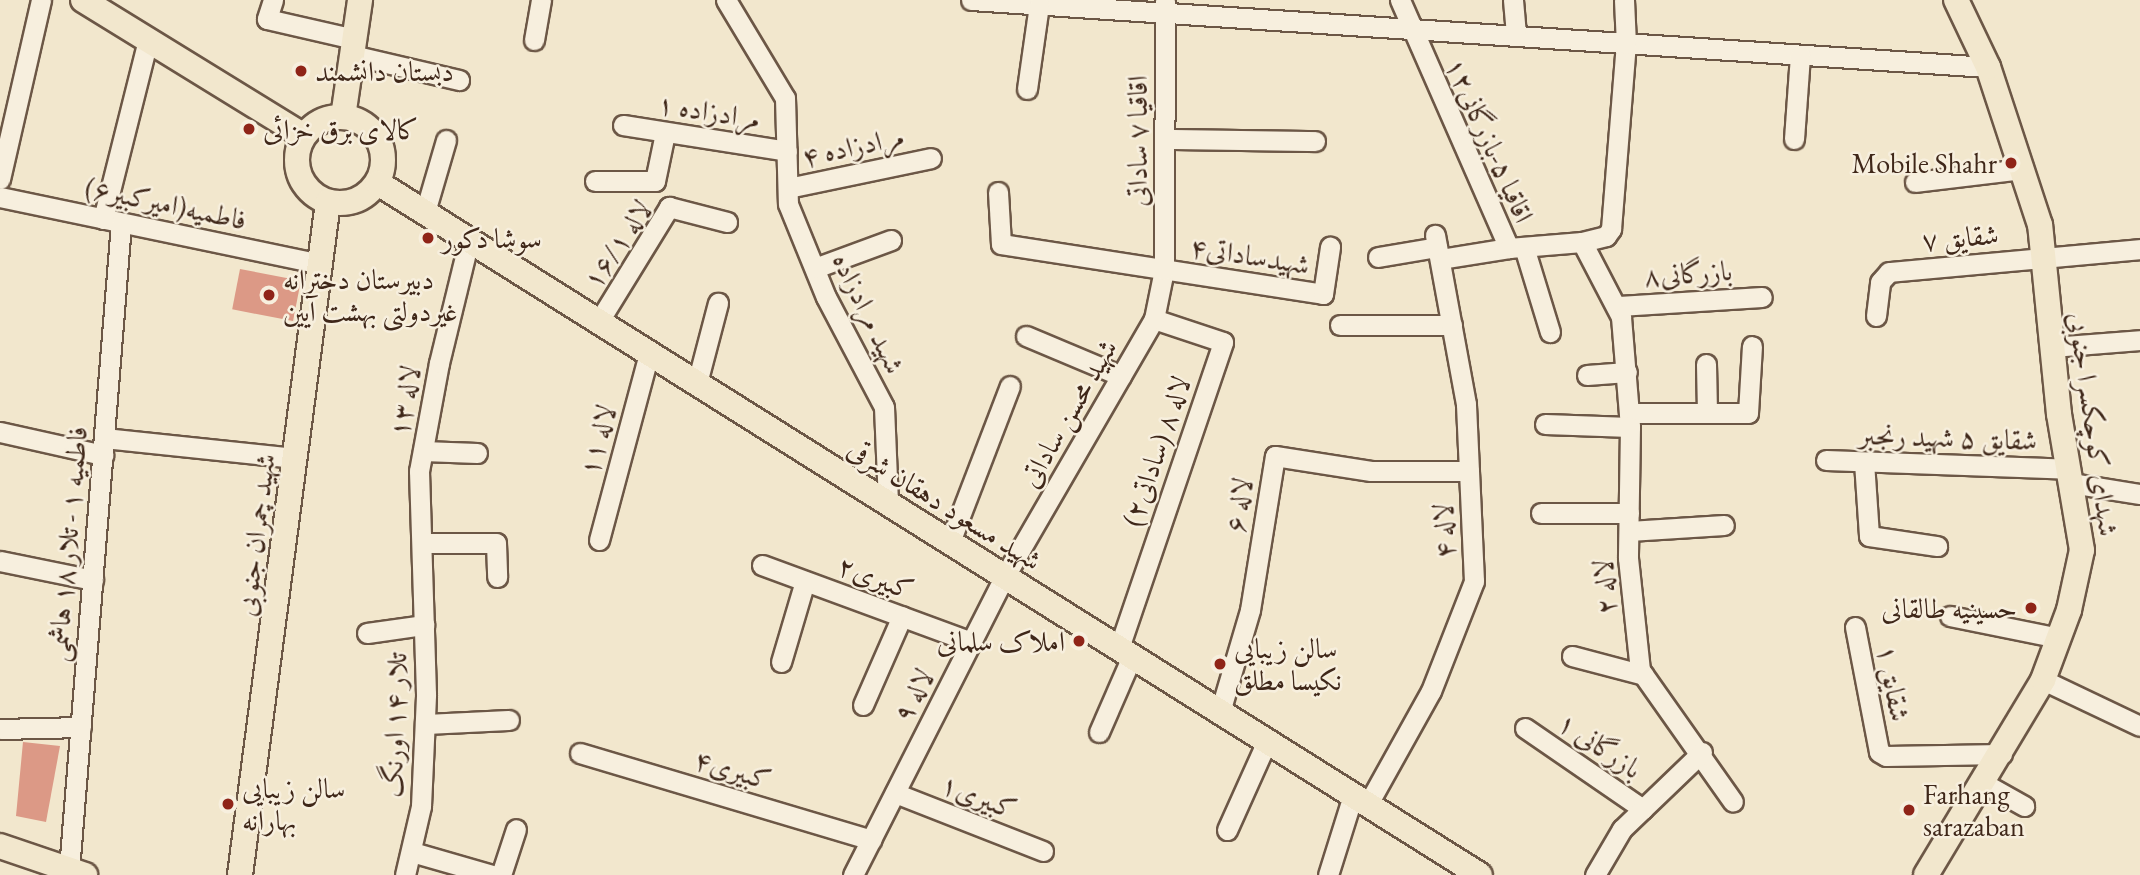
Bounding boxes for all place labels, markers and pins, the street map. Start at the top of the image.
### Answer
place label: دبستان دانشمند [315,54,454,88]
marker: دبستان دانشمند [293,63,309,79]
place label: کالای برق خزائی [263,112,419,146]
marker: کالای برق خزائی [241,121,257,137]
place label: Mobile Shahr [1852,146,1997,180]
marker: Mobile Shahr [2003,155,2019,171]
place label: سوشا دکور [442,221,542,255]
marker: سوشا دکور [420,230,436,246]
place label: دبیرستان دخترانه غیردولتی بهشت آیین [283,262,458,328]
marker: دبیرستان دخترانه غیردولتی بهشت آیین [261,287,277,303]
place label: حسینیه طالقانی [1881,591,2017,625]
marker: حسینیه طالقانی [2023,600,2039,616]
place label: املاک سلمانی [937,624,1065,658]
place label: سالن زیبایی نکیسا مطلق [1234,631,1342,697]
marker: املاک سلمانی [1071,633,1087,649]
marker: سالن زیبایی نکیسا مطلق [1212,656,1228,672]
place label: سالن زیبایی بهارانه [242,771,345,837]
place label: Farhang sarazaban [1923,777,2025,843]
marker: سالن زیبایی بهارانه [220,796,236,812]
marker: Farhang sarazaban [1901,802,1917,818]

